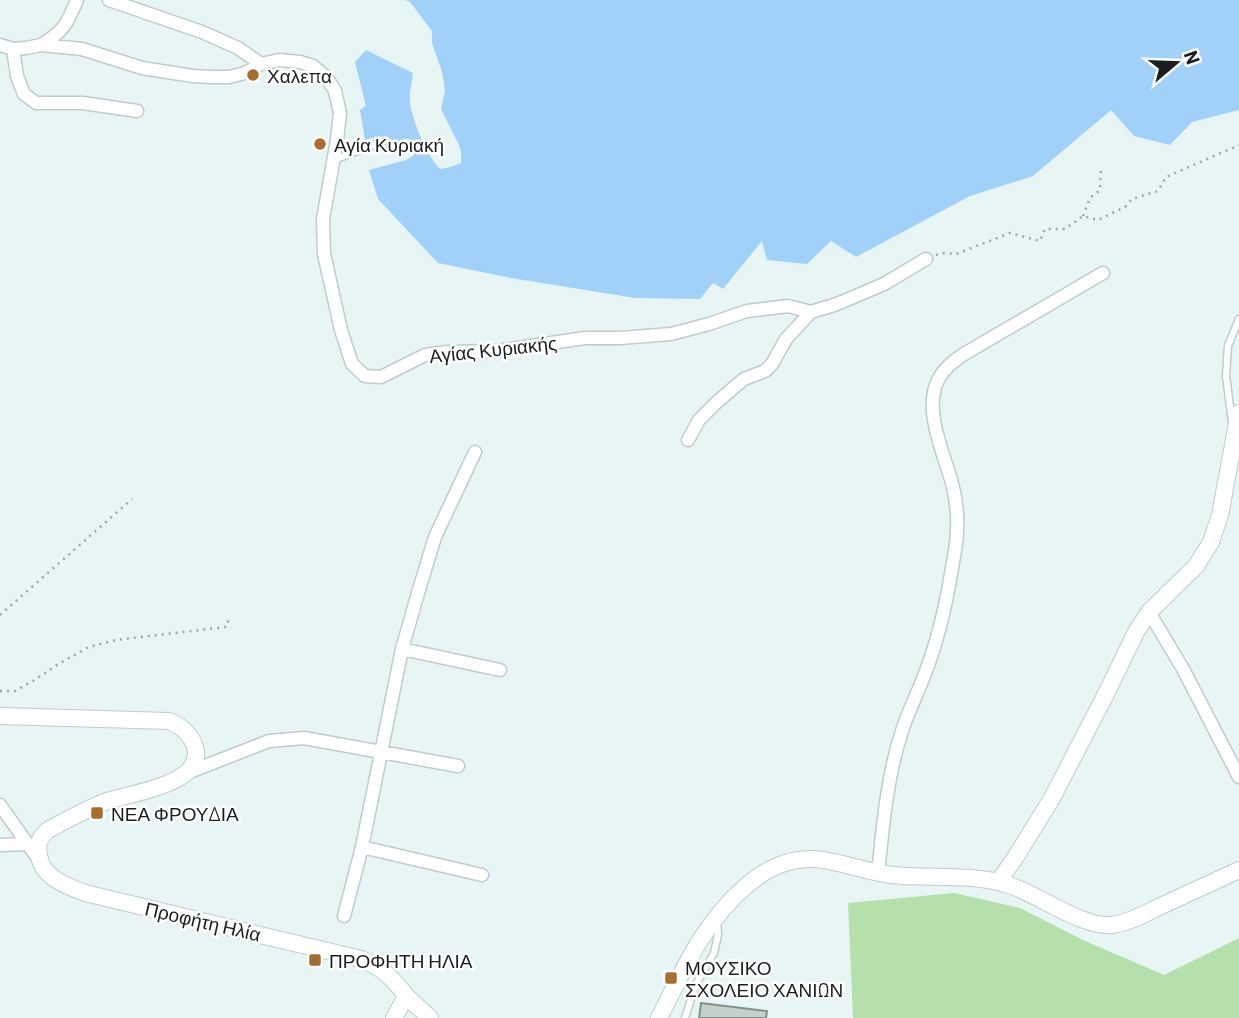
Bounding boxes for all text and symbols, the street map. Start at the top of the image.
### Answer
north arrow [1141,28,1211,98]
text: N [1180,48,1205,67]
place label: Χαλεπα [267,64,332,87]
marker: Χαλεπα [245,67,261,83]
place label: Αγία Κυριακή [334,133,444,156]
marker: Αγία Κυριακή [312,136,328,152]
street label: Αγίας Κυριακής [428,331,558,367]
place label: ΝΕΑ ΦΡΟΥΔΙΑ [111,802,239,825]
marker: ΝΕΑ ΦΡΟΥΔΙΑ [89,805,105,821]
street label: Προφήτη Ηλία [143,896,263,946]
place label: ΠΡΟΦΗΤΗ ΗΛΙΑ [329,949,473,972]
marker: ΠΡΟΦΗΤΗ ΗΛΙΑ [307,952,323,968]
place label: ΜΟΥΣΙΚΟ ΣΧΟΛΕΙΟ ΧΑΝΙΩΝ [685,956,843,1001]
marker: ΜΟΥΣΙΚΟ ΣΧΟΛΕΙΟ ΧΑΝΙΩΝ [663,970,679,986]

